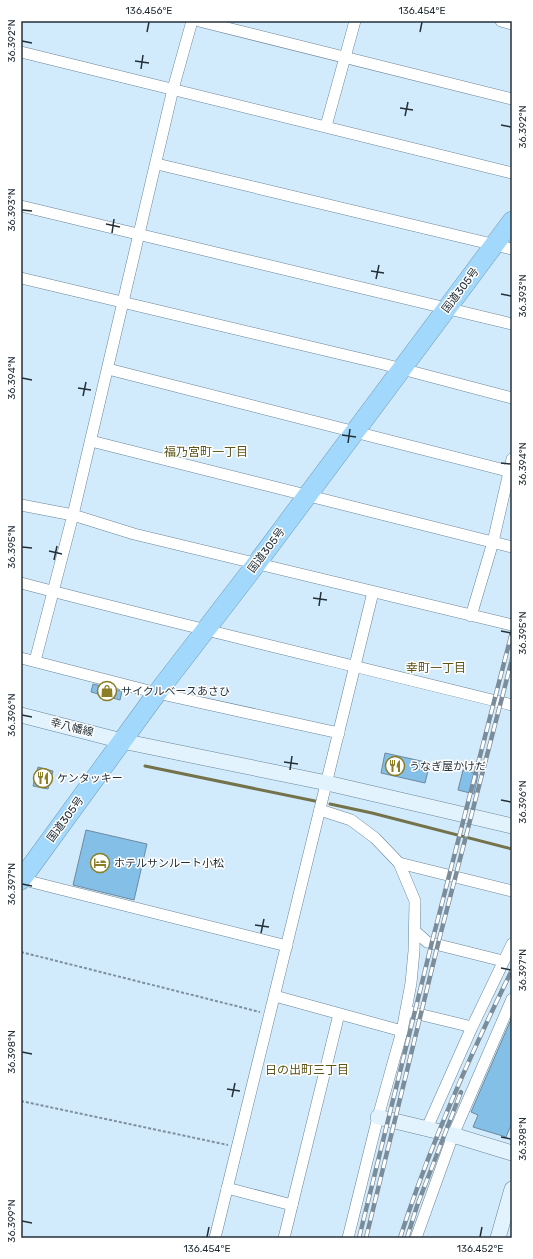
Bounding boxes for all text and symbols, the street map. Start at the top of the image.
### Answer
text: 136.456°E [126,5,172,17]
text: 136.454°E [399,5,446,17]
text: 36.392°N [6,19,18,63]
text: 36.392°N [517,105,529,149]
text: 36.393°N [6,188,18,232]
street label: 国道305号 [439,265,482,315]
text: 36.393°N [517,274,529,318]
text: 36.394°N [6,356,18,400]
text: 36.394°N [517,442,529,486]
district label: 福乃宮町一丁目 [164,445,248,459]
text: 36.395°N [6,525,18,569]
street label: 国道305号 [245,525,288,575]
text: 36.395°N [517,611,529,655]
district label: 幸町一丁目 [406,661,466,675]
shop icon: サイクルベースあさひ [96,680,118,702]
place label: サイクルベースあさひ [121,685,230,698]
text: 36.396°N [6,693,18,737]
street label: 幸八幡線 [49,716,95,739]
restaurant icon: うなぎ屋かけだ [384,755,406,777]
place label: うなぎ屋かけだ [409,760,486,773]
restaurant icon: ケンタッキー [32,767,54,789]
place label: ケンタッキー [57,772,123,785]
text: 36.396°N [517,780,529,824]
street label: 国道305号 [45,794,86,845]
hotel icon: ホテルサンルート小松 [89,852,111,874]
place label: ホテルサンルート小松 [114,857,224,870]
text: 36.397°N [6,863,18,905]
text: 36.397°N [517,949,529,991]
text: 36.398°N [6,1030,18,1074]
district label: 日の出町三丁目 [265,1063,349,1077]
text: 36.398°N [517,1117,529,1161]
text: 36.399°N [6,1199,18,1243]
text: 136.454°E [184,1243,231,1255]
text: 136.452°E [457,1243,503,1255]

